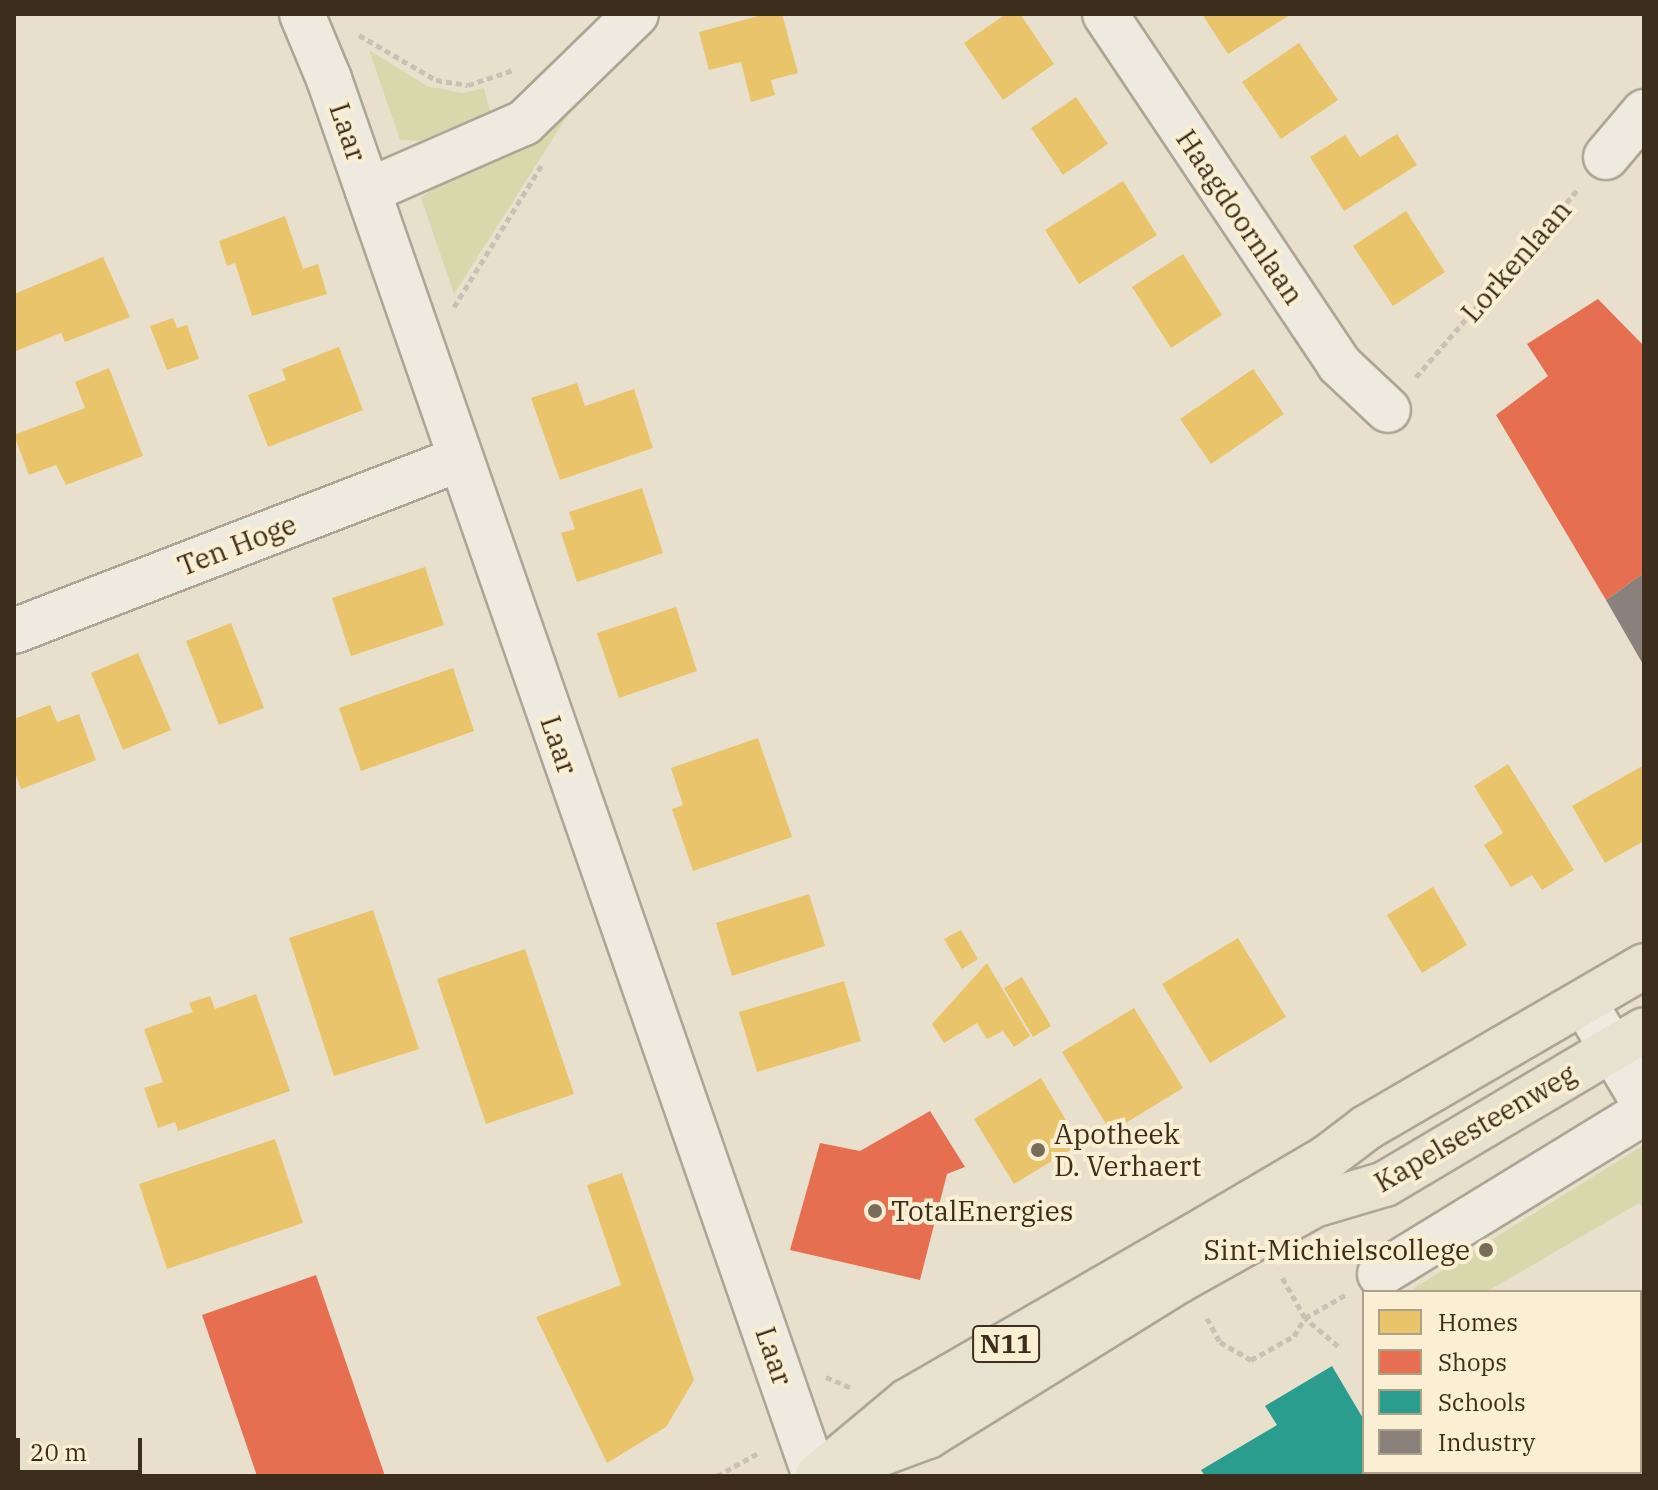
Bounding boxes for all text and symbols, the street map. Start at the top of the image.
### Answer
street label: Laar [322,98,374,166]
street label: Haagdoornlaan [1169,123,1311,311]
street label: Lorkenlaan [1454,193,1578,329]
street label: Ten Hoge [173,507,301,583]
street label: Laar [533,711,585,779]
street label: Kapelsesteenweg [1368,1057,1582,1199]
place label: Apotheek D. Verhaert [1054,1117,1201,1183]
marker: Apotheek D. Verhaert [1029,1141,1047,1159]
place label: TotalEnergies [891,1194,1073,1228]
marker: TotalEnergies [866,1202,884,1220]
place label: Sint-Michielscollege [1204,1233,1470,1267]
marker: Sint-Michielscollege [1477,1241,1495,1259]
legend [1362,1290,1642,1474]
text: Homes [1438,1306,1518,1338]
street label: Laar [748,1322,800,1390]
road number: N11 [972,1322,1040,1366]
text: Shops [1438,1346,1507,1378]
text: Schools [1438,1386,1526,1418]
scale bar [20,1422,146,1472]
text: Industry [1438,1426,1535,1458]
text: 20 m [30,1436,87,1468]

